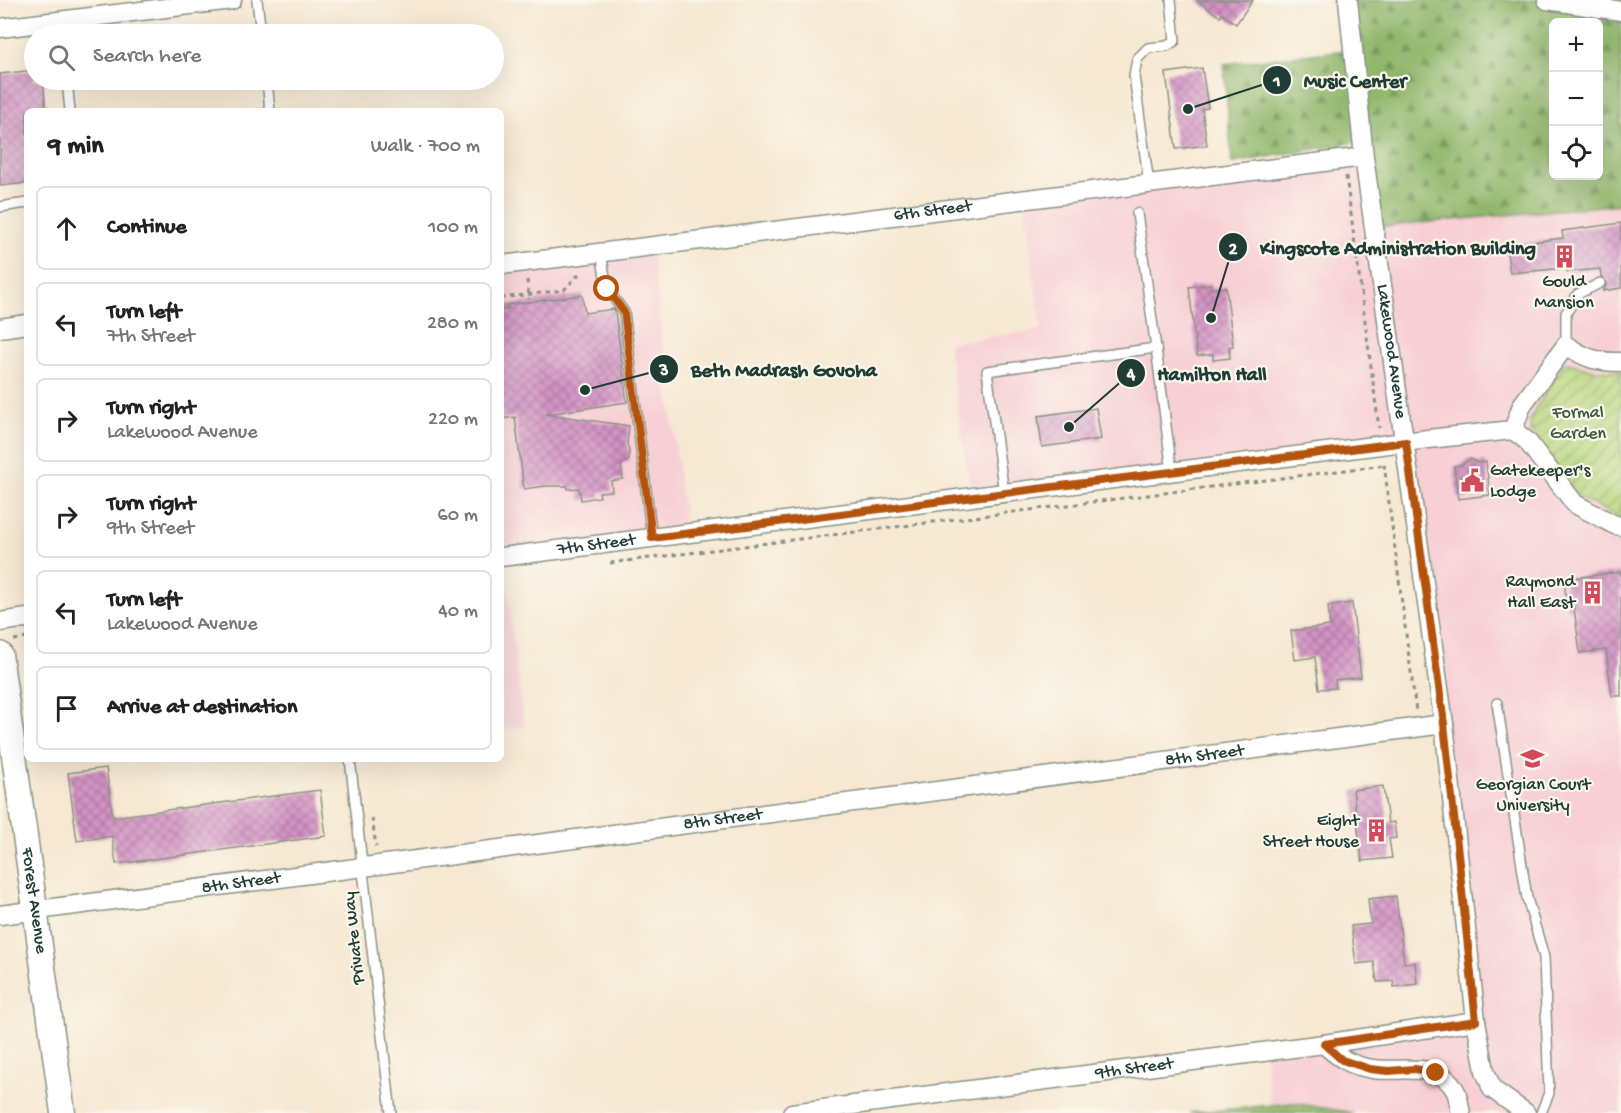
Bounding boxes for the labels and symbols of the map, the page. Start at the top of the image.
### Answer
callout: Music Center [1262,61,1419,99]
text: 1 [1272,72,1281,93]
text: Music Center [1304,72,1408,95]
street label: 6th Street [892,195,974,226]
callout: Kingscote Administration Building [1218,228,1548,266]
text: Kingscote Administration Building [1259,239,1536,262]
text: 2 [1229,240,1238,261]
building icon: Gould Mansion [1551,243,1577,269]
place label: Gould Mansion [1534,272,1594,314]
route start [593,275,619,301]
street label: Lakewood Avenue [1372,283,1411,421]
callout: Beth Madrash Govoha [649,350,889,388]
callout: Hamilton Hall [1116,354,1279,392]
text: 3 [658,361,669,382]
text: Beth Madrash Govoha [690,361,878,384]
text: 4 [1126,365,1136,386]
text: Hamilton Hall [1157,365,1267,388]
park label: Formal Garden [1550,403,1607,445]
place label: Gatekeeper's Lodge [1490,461,1592,503]
public building icon: Gatekeeper's Lodge [1459,468,1485,494]
street label: 7th Street [555,529,638,560]
place label: Raymond Hall East [1505,572,1577,614]
building icon: Raymond Hall East [1580,579,1606,605]
street label: 8th Street [1164,740,1247,771]
school or university icon: Georgian Court University [1520,746,1546,772]
place label: Georgian Court University [1476,775,1592,817]
street label: 8th Street [682,804,765,835]
place label: Eight Street House [1263,811,1361,853]
building icon: Eight Street House [1364,818,1390,844]
street label: Forest Avenue [16,845,52,956]
street label: 8th Street [200,867,283,899]
street label: Private Way [340,890,370,986]
street label: 9th Street [1093,1053,1176,1084]
route end [1422,1059,1448,1085]

